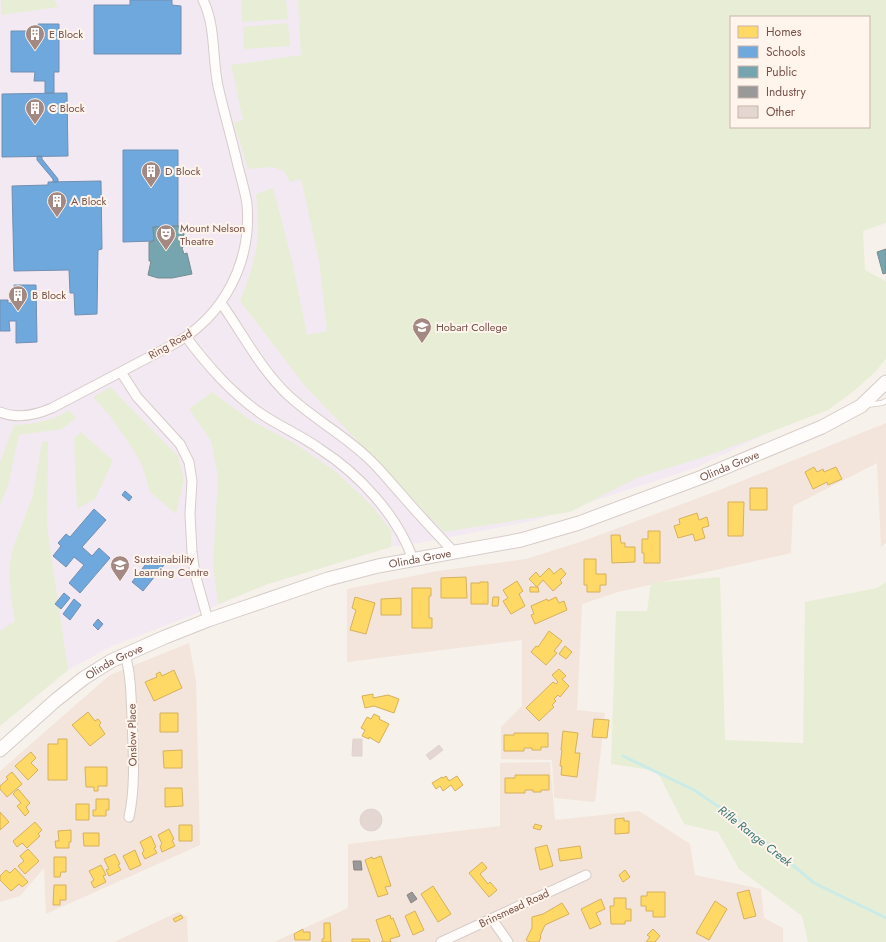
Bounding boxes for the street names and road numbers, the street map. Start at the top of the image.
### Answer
street label: Ring Road [145,325,195,363]
street label: Olinda Grove [697,446,762,485]
street label: Olinda Grove [387,545,453,572]
street label: Olinda Grove [82,640,146,683]
street label: Onslow Place [123,703,141,767]
street label: Brinsmead Road [476,885,552,931]

